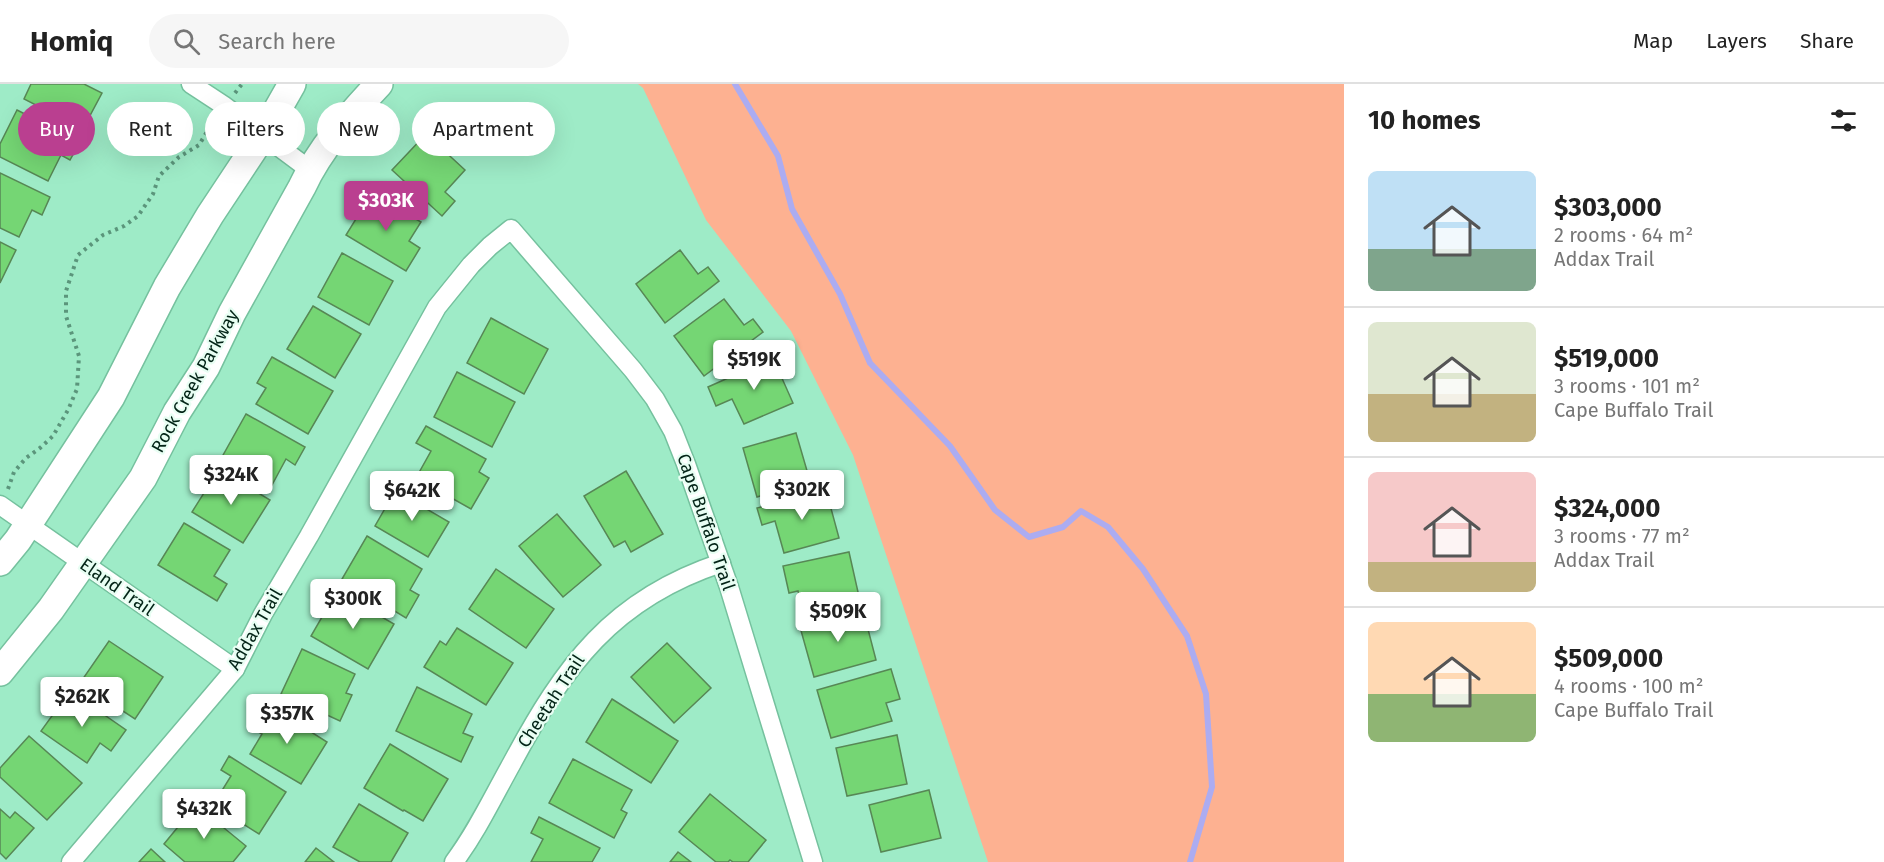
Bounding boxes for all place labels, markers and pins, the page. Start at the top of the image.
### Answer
pin: $303K [344,181,428,232]
pin: $519K [712,340,796,391]
pin: $324K [189,455,273,506]
pin: $302K [760,470,844,521]
pin: $642K [370,471,454,522]
pin: $300K [311,579,395,630]
pin: $509K [796,592,880,643]
pin: $262K [40,677,124,728]
pin: $357K [245,694,329,745]
pin: $432K [162,789,246,840]

